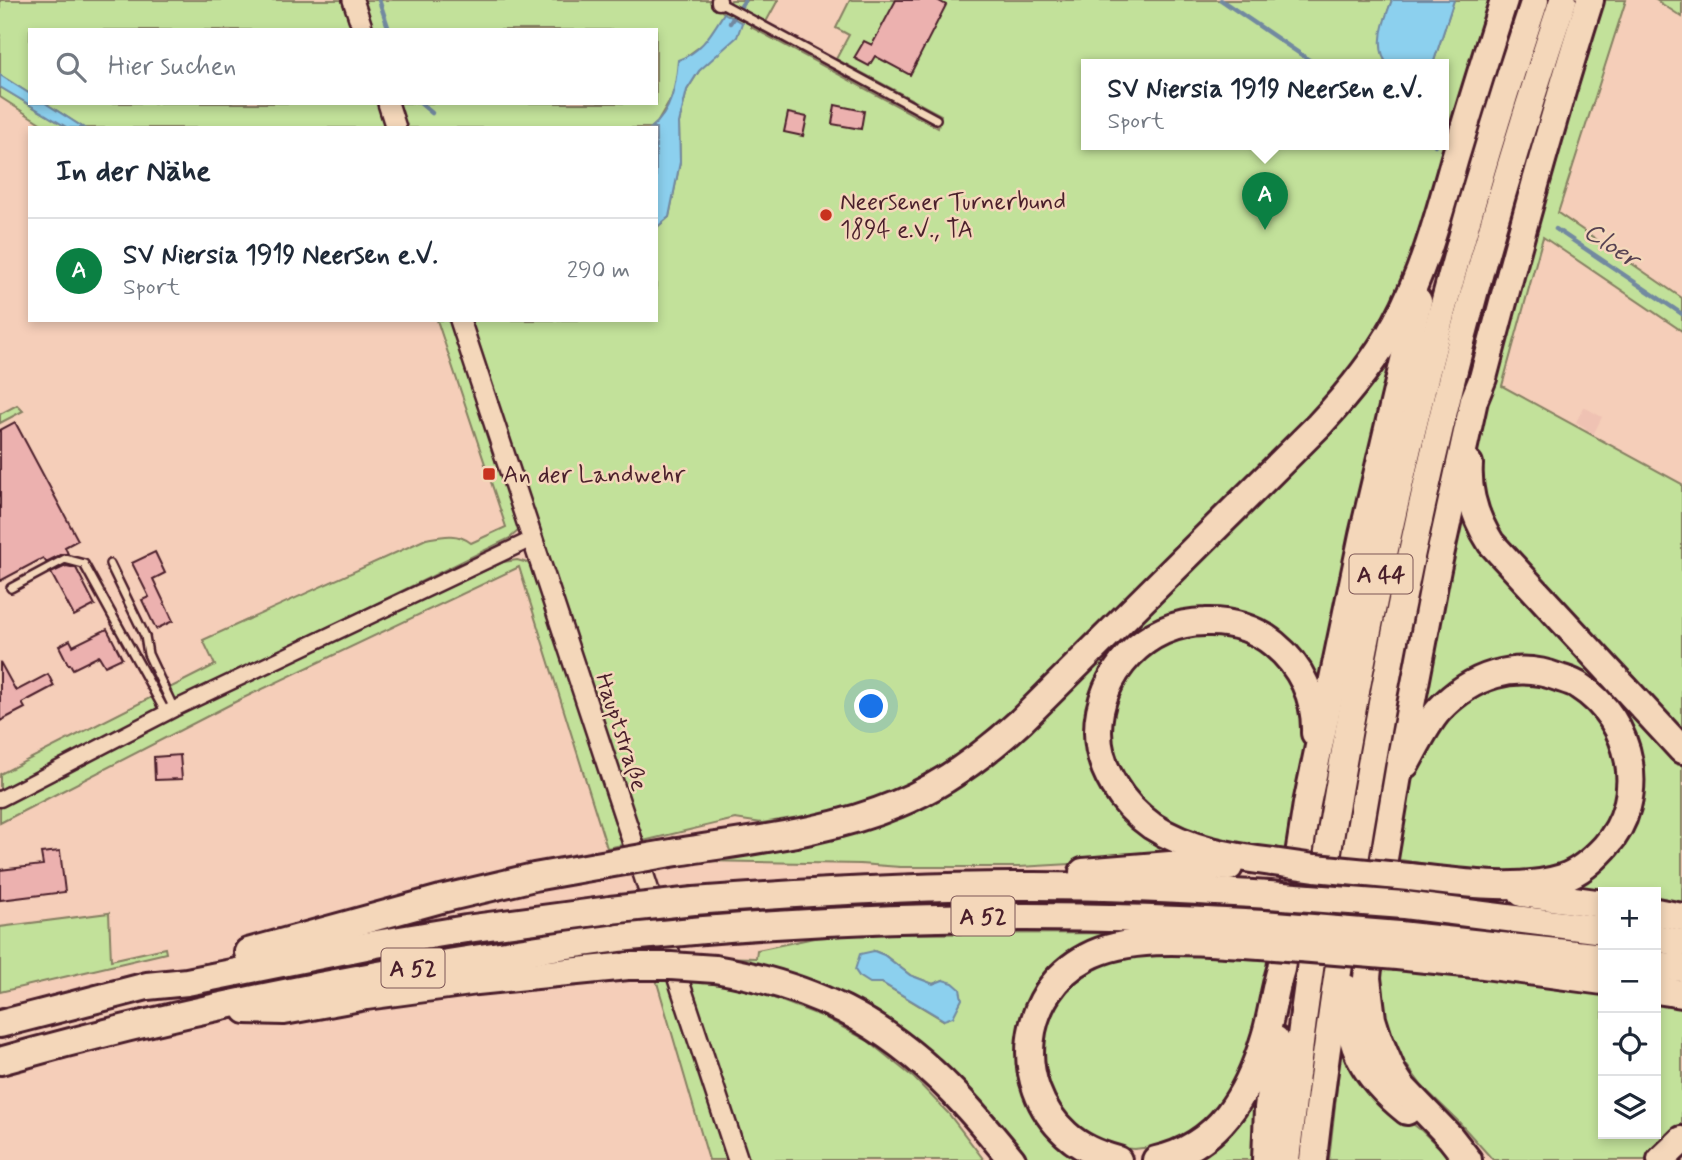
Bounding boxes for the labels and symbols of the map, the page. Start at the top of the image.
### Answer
pin: A [1242,172,1288,230]
place label: Neersener Turnerbund 1894 e.V., TA [840,187,1066,246]
marker: Neersener Turnerbund 1894 e.V., TA [818,207,834,223]
water label: Cloer [1577,215,1648,279]
place label: An der Landwehr [503,460,686,491]
marker: An der Landwehr [481,466,497,482]
road number: A 44 [1350,554,1412,594]
street label: Hauptstraße [587,670,654,796]
your location [854,689,888,723]
road number: A 52 [951,897,1014,936]
road number: A 52 [382,948,444,987]

